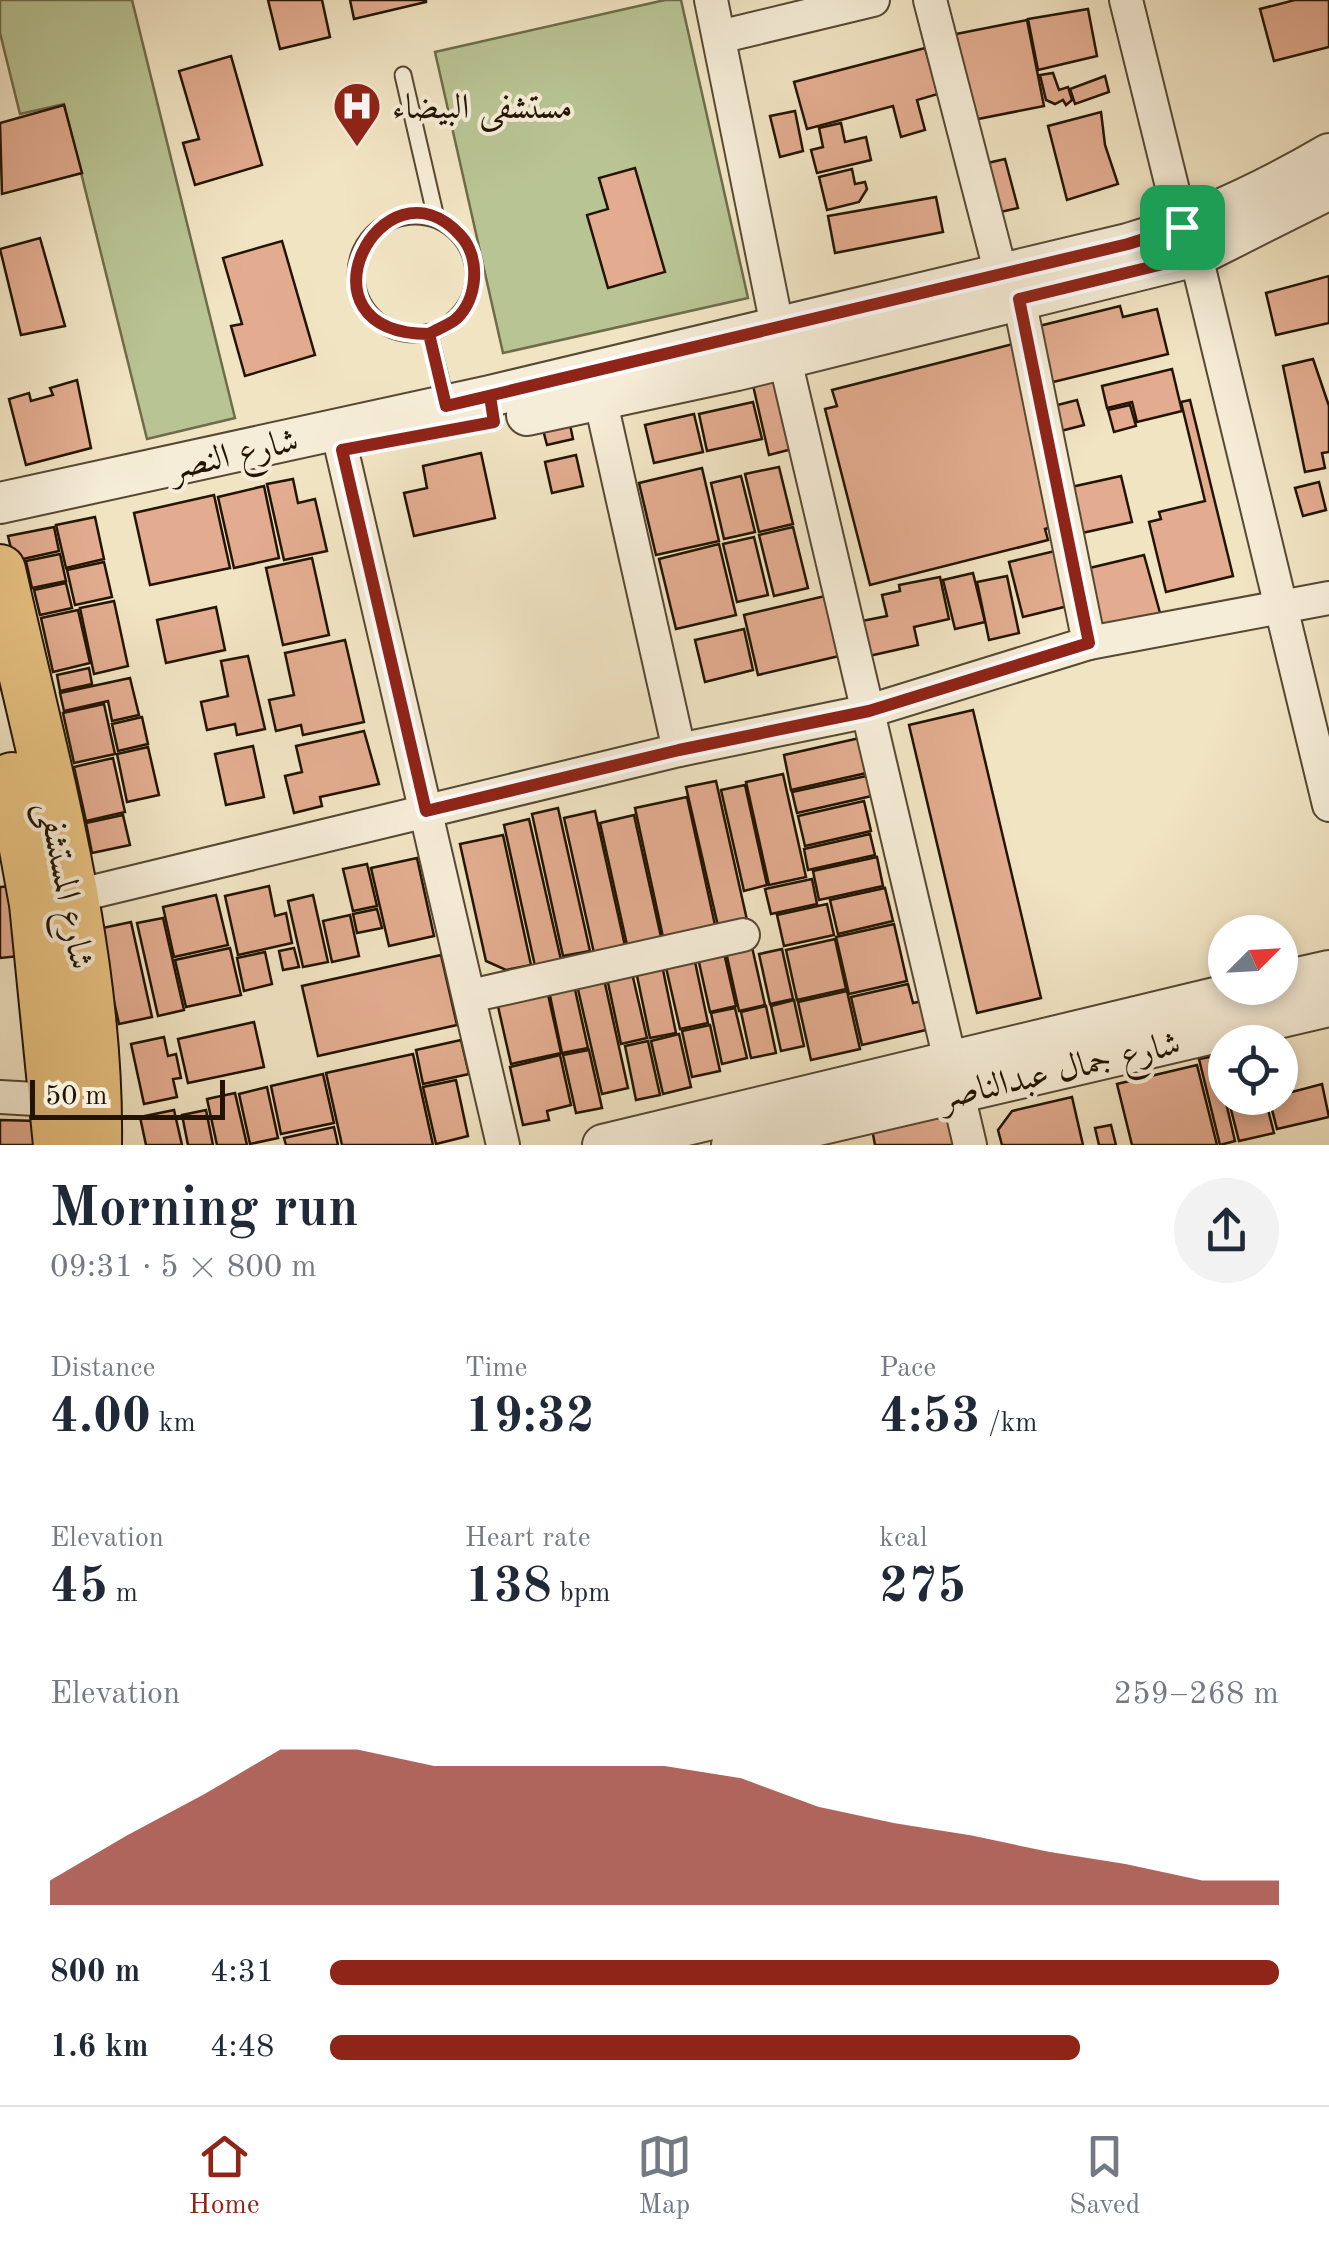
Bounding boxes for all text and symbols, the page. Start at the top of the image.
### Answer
hospital icon: مستشفى البيضاء [331,80,383,148]
place label: مستشفى البيضاء [392,91,573,132]
pin [1140,185,1225,270]
icon: arrive [1155,200,1210,255]
street label: شارع النصر [163,424,304,497]
street label: شارع المستشفى [22,798,98,974]
north arrow [1208,915,1298,1005]
map controls [1208,915,1298,1115]
button: locate [1208,1025,1298,1115]
street label: شارع جمال عبدالناصر [933,1027,1186,1126]
scale bar [30,1075,225,1120]
text: 50 m [45,1083,108,1111]
button: share [1174,1178,1279,1283]
text: Morning run [50,1183,359,1238]
text: 09:31 · 5 × 800 m [50,1252,317,1284]
text: Distance [50,1355,155,1383]
text: Time [465,1355,527,1383]
text: Pace [879,1355,936,1383]
text: 4.00 [50,1393,151,1443]
text: 19:32 [465,1393,595,1443]
text: 4:53 [879,1393,980,1443]
text: km [151,1410,196,1438]
text: /km [980,1410,1038,1438]
text: Elevation [50,1525,164,1553]
text: Heart rate [465,1525,591,1553]
text: kcal [879,1525,928,1553]
text: 45 [50,1563,108,1613]
text: 138 [465,1563,552,1613]
text: 275 [879,1563,966,1613]
text: m [108,1580,138,1608]
text: bpm [552,1580,611,1608]
text: Elevation [50,1679,180,1711]
text: 259–268 m [1113,1679,1279,1711]
text: 800 m [50,1957,140,1989]
text: 4:31 [210,1957,275,1989]
text: 1.6 km [50,2032,149,2064]
text: 4:48 [210,2032,275,2064]
tab: Home [189,2129,260,2224]
tab: Map [637,2129,692,2224]
tab: Saved [1069,2129,1140,2224]

